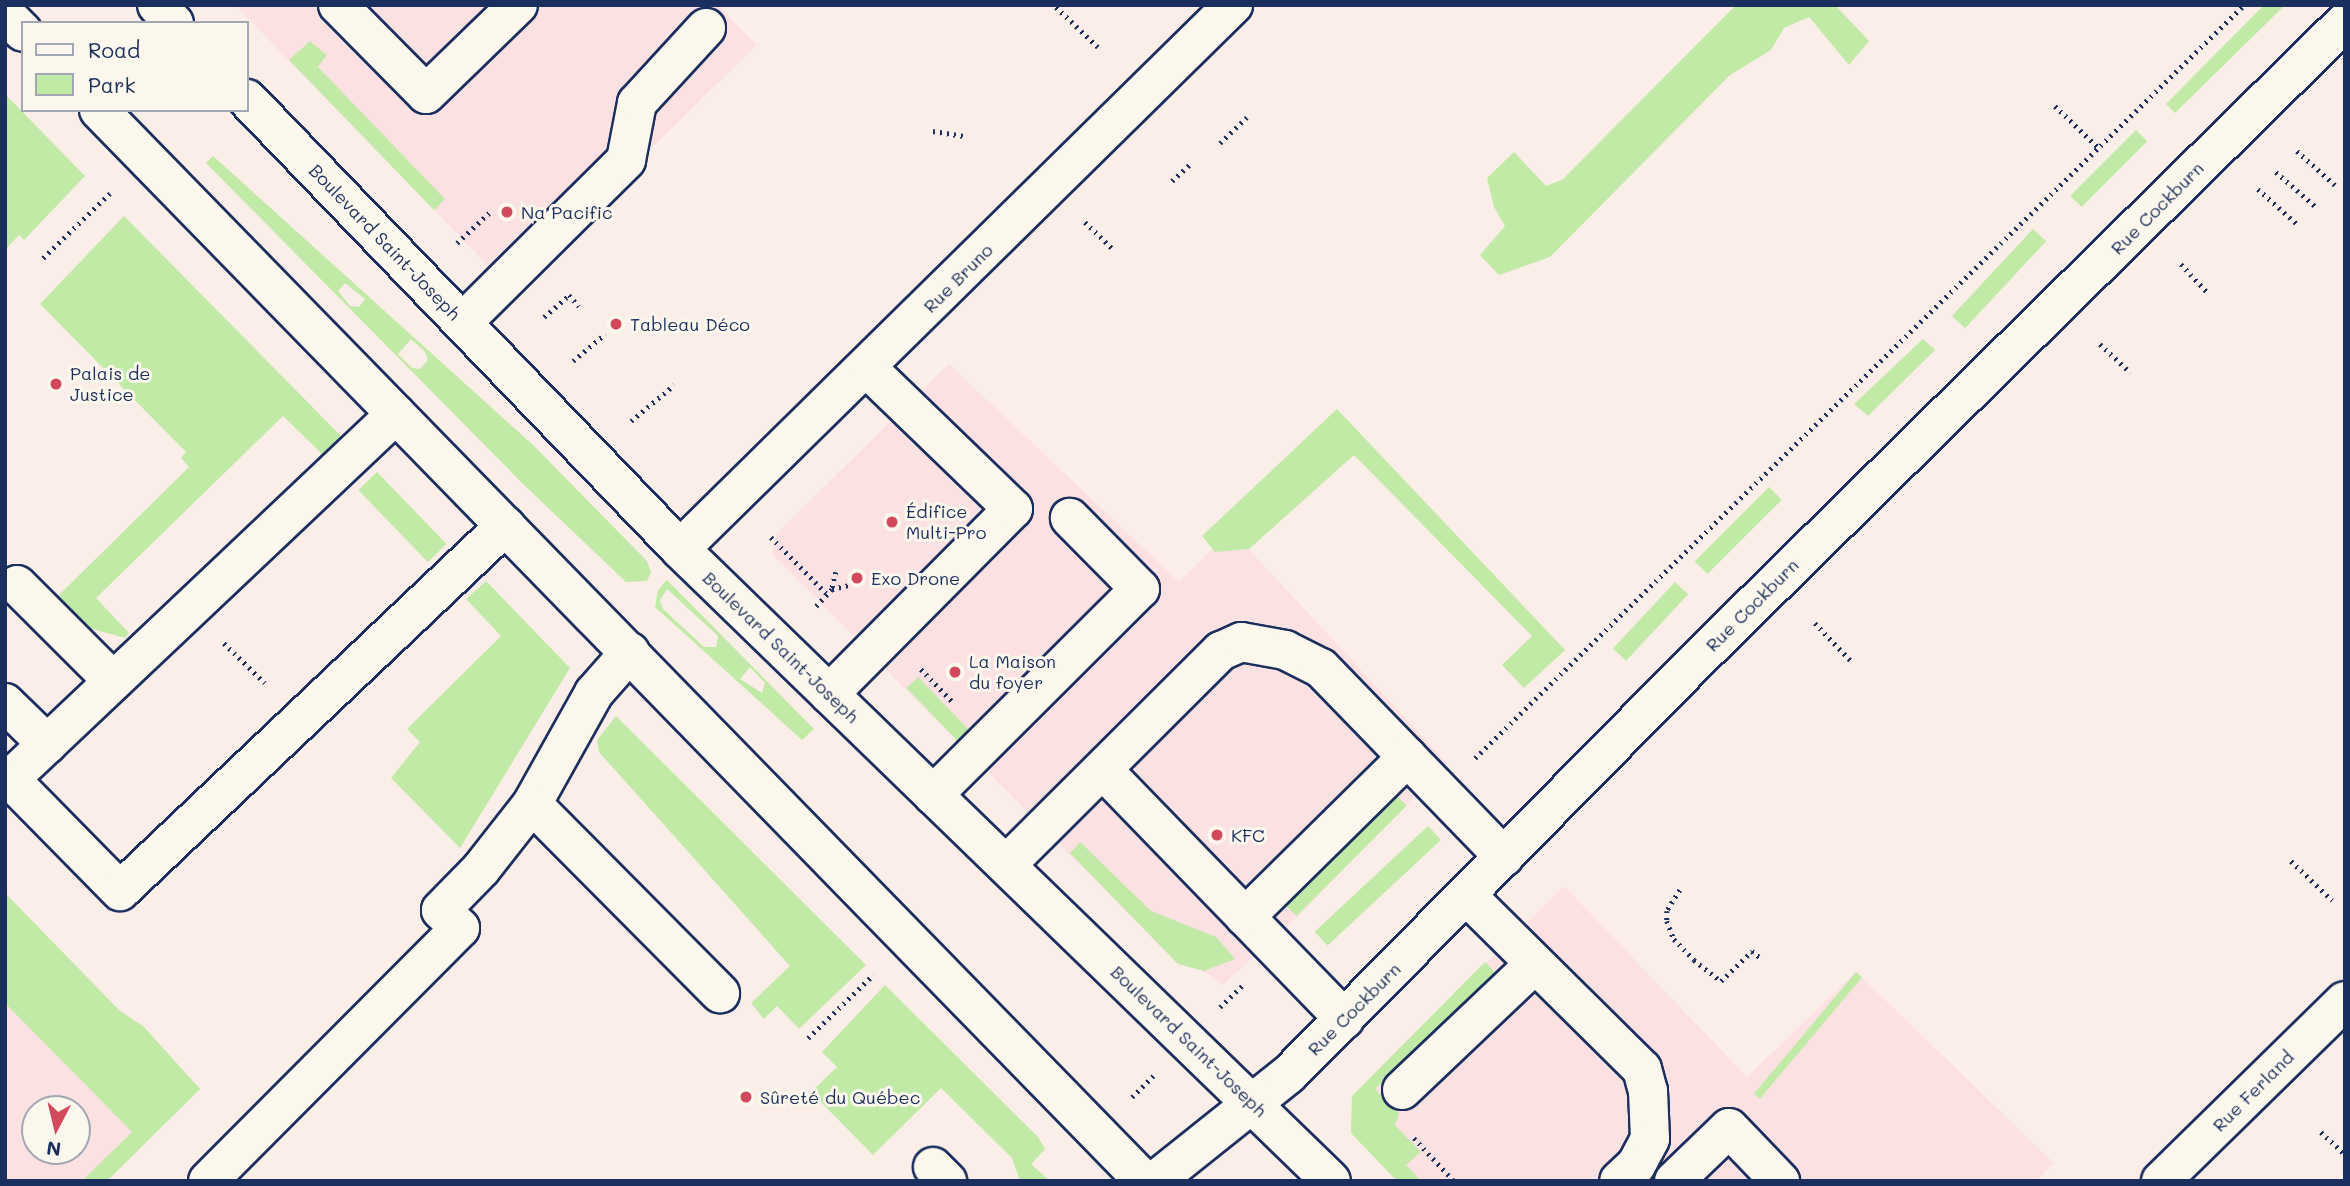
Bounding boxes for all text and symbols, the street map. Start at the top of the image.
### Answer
legend [21,21,248,112]
text: Road [88,36,140,63]
text: Park [88,71,136,98]
street label: Rue Cockburn [2106,157,2208,259]
street label: Boulevard Saint-Joseph [305,160,465,324]
place label: Na Pacific [521,201,613,223]
marker: Na Pacific [499,204,515,220]
street label: Rue Bruno [919,239,997,317]
place label: Tableau Déco [630,313,750,335]
marker: Tableau Déco [608,316,624,332]
place label: Palais de Justice [70,363,151,406]
marker: Palais de Justice [48,376,64,392]
place label: Édifice Multi-Pro [906,501,986,544]
marker: Édifice Multi-Pro [884,514,900,530]
street label: Rue Cockburn [1701,554,1803,656]
street label: Boulevard Saint-Joseph [699,567,863,727]
place label: Exo Drone [871,567,960,589]
marker: Exo Drone [849,570,865,586]
place label: La Maison du foyer [969,651,1056,694]
marker: La Maison du foyer [947,664,963,680]
place label: KFC [1231,824,1265,846]
marker: KFC [1209,827,1225,843]
street label: Rue Cockburn [1303,958,1405,1060]
street label: Boulevard Saint-Joseph [1107,961,1271,1121]
street label: Rue Ferland [2208,1046,2298,1136]
place label: Sûreté du Québec [760,1086,920,1108]
marker: Sûreté du Québec [738,1089,754,1105]
north arrow [21,1095,91,1165]
text: N [45,1136,62,1163]

